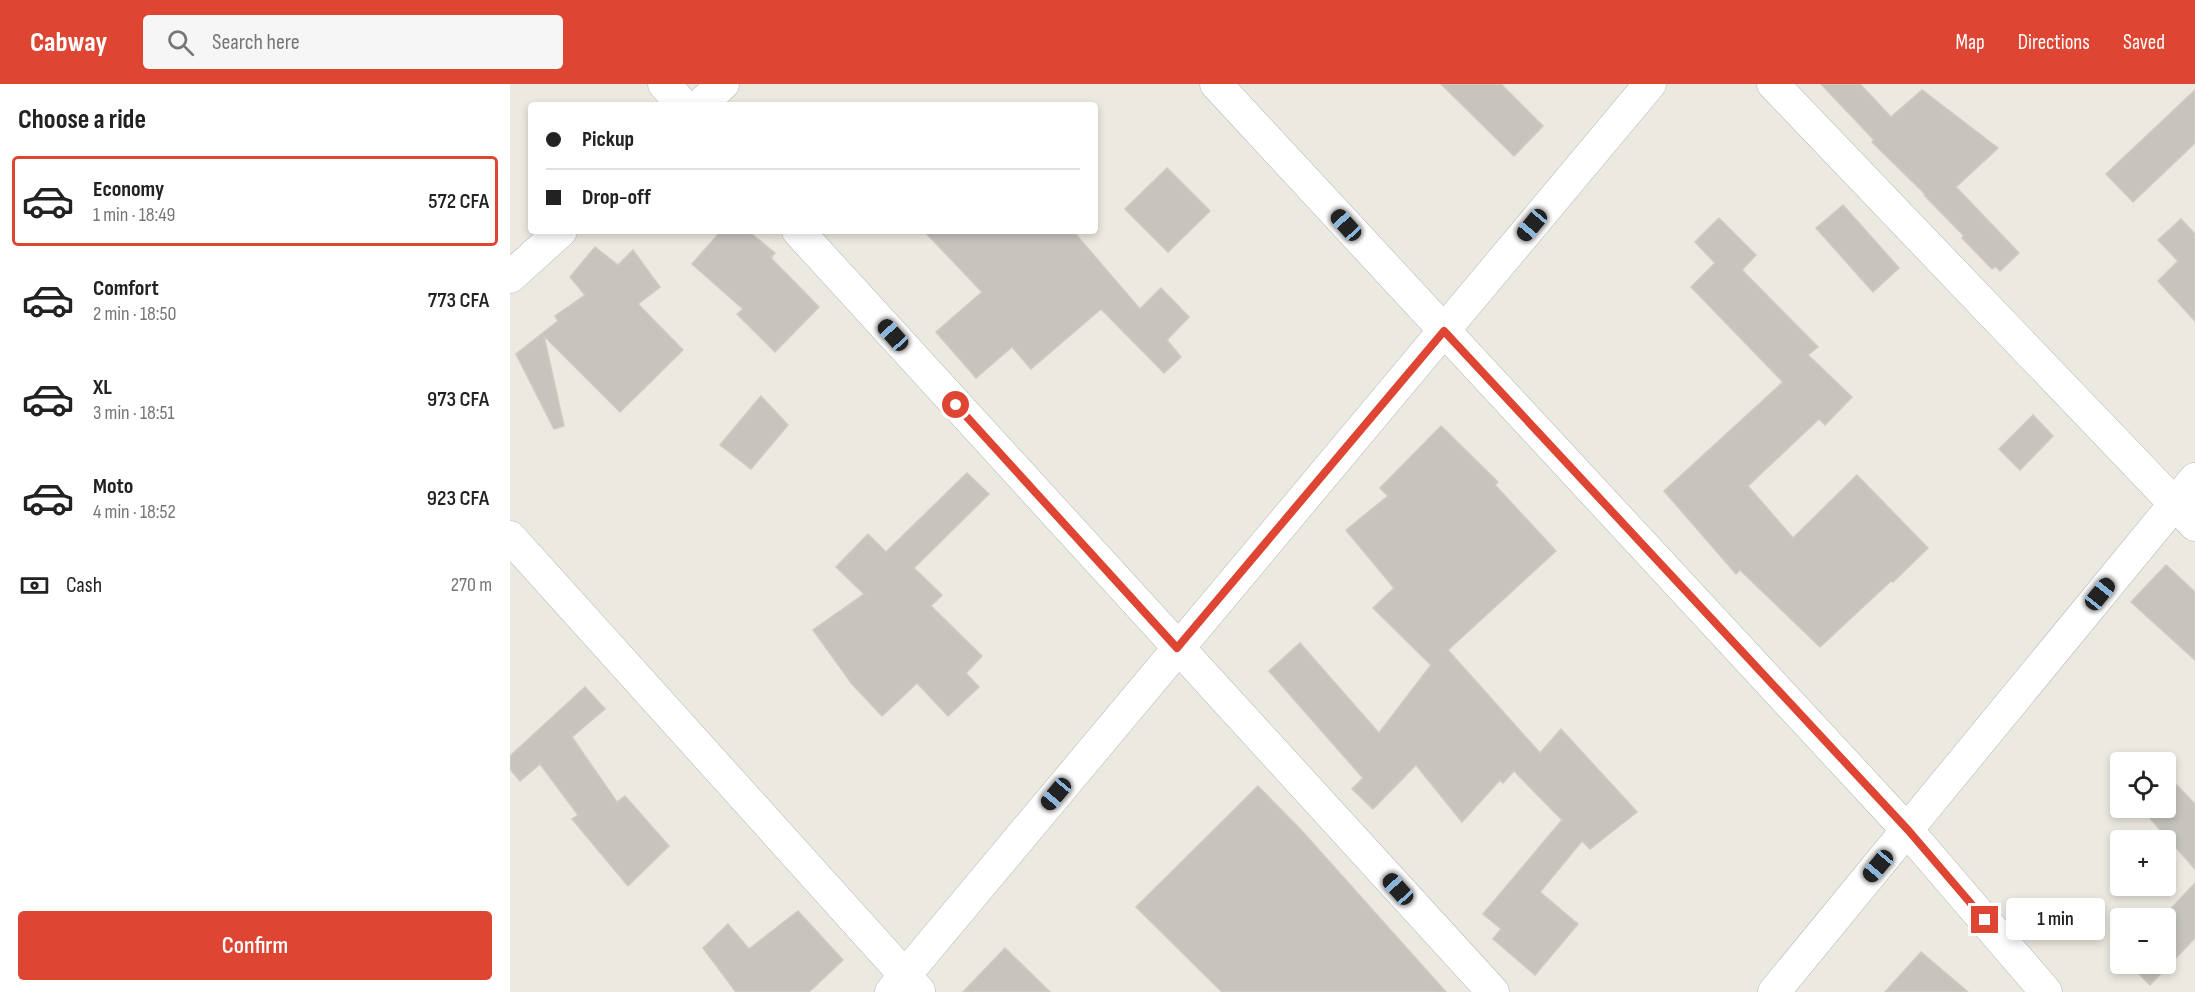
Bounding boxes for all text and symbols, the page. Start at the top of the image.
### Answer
search box [143,15,563,69]
text: Cabway [30,26,107,59]
icon: search [164,26,197,59]
text: Search here [212,29,300,56]
text: Map [1955,30,1985,55]
text: Directions [2018,30,2090,55]
text: Saved [2123,30,2165,55]
text: Choose a ride [18,104,146,136]
text: Pickup [582,126,634,153]
icon: car [21,174,75,228]
text: Economy [93,176,164,203]
text: Drop-off [582,184,651,211]
text: 572 CFA [428,188,489,215]
text: 1 min · 18:49 [93,203,175,227]
car [1514,205,1550,245]
car [1327,206,1365,244]
icon: car [21,273,75,327]
text: Comfort [93,275,159,302]
text: 773 CFA [428,287,489,314]
text: 2 min · 18:50 [93,302,176,326]
car [874,316,912,354]
icon: car [21,372,75,426]
text: XL [93,374,112,401]
text: 973 CFA [427,386,489,413]
route start [942,391,969,418]
text: 3 min · 18:51 [93,401,175,425]
icon: car [21,471,75,525]
text: Moto [93,473,133,500]
text: 923 CFA [427,485,489,512]
text: 4 min · 18:52 [93,500,176,524]
icon: cash [18,569,51,602]
text: Cash [66,572,102,599]
text: 270 m [451,573,492,597]
car [2082,574,2118,614]
map controls [2110,752,2176,974]
button: locate [2110,752,2176,818]
car [1038,774,1074,814]
button: + [2110,830,2176,896]
car [1860,846,1896,886]
car [1379,870,1417,908]
callout: 1 min [2006,899,2105,941]
route end [1971,906,1998,933]
text: 1 min [2037,907,2074,931]
button: − [2110,908,2176,974]
button: Confirm [18,911,492,980]

